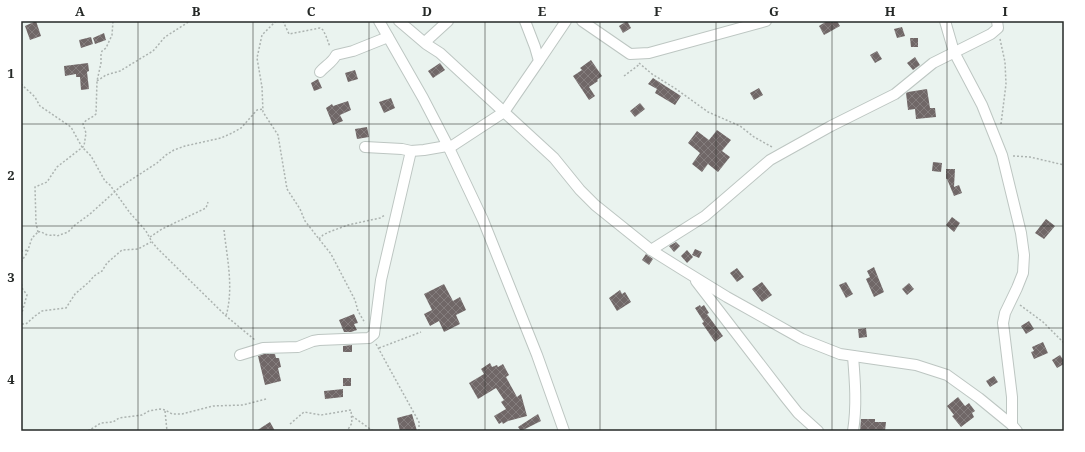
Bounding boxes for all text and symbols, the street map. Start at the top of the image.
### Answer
text: A [75,2,85,20]
text: B [192,2,201,20]
text: C [307,2,316,20]
text: D [422,2,432,20]
text: E [538,2,547,20]
text: F [654,2,662,20]
text: G [769,2,779,20]
text: H [885,2,896,20]
text: I [1002,2,1008,20]
text: 1 [7,64,15,82]
text: 2 [7,166,15,184]
text: 3 [7,268,15,286]
text: 4 [7,370,15,388]

